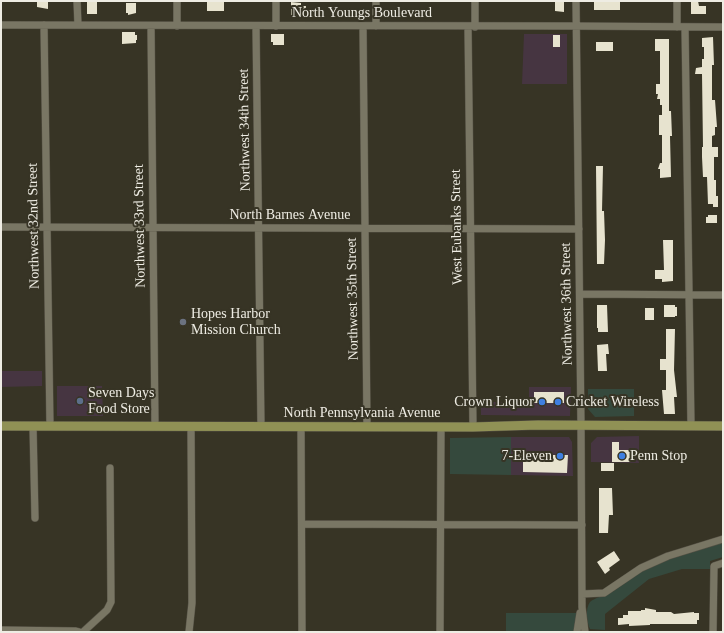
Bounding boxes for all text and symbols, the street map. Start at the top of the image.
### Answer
street label: North Youngs Boulevard [292,5,432,21]
street label: Northwest 34th Street [236,68,254,192]
street label: Northwest 32nd Street [25,163,43,289]
street label: Northwest 33rd Street [131,164,149,288]
street label: West Eubanks Street [448,169,466,285]
street label: North Barnes Avenue [229,207,351,223]
street label: Northwest 35th Street [344,237,362,361]
street label: Northwest 36th Street [558,242,576,366]
place label: Hopes Harbor Mission Church [191,306,281,338]
marker: Hopes Harbor Mission Church [178,317,188,327]
place label: Seven Days Food Store [88,385,154,418]
place label: Crown Liquor [454,394,534,410]
place label: Cricket Wireless [566,394,659,410]
marker: Seven Days Food Store [75,396,85,406]
marker: Crown Liquor [537,397,547,407]
marker: Cricket Wireless [553,397,563,407]
street label: North Pennsylvania Avenue [284,405,440,421]
place label: 7-Eleven [501,448,552,464]
place label: Penn Stop [630,448,687,464]
marker: 7-Eleven [555,451,565,461]
marker: Penn Stop [617,451,627,461]

